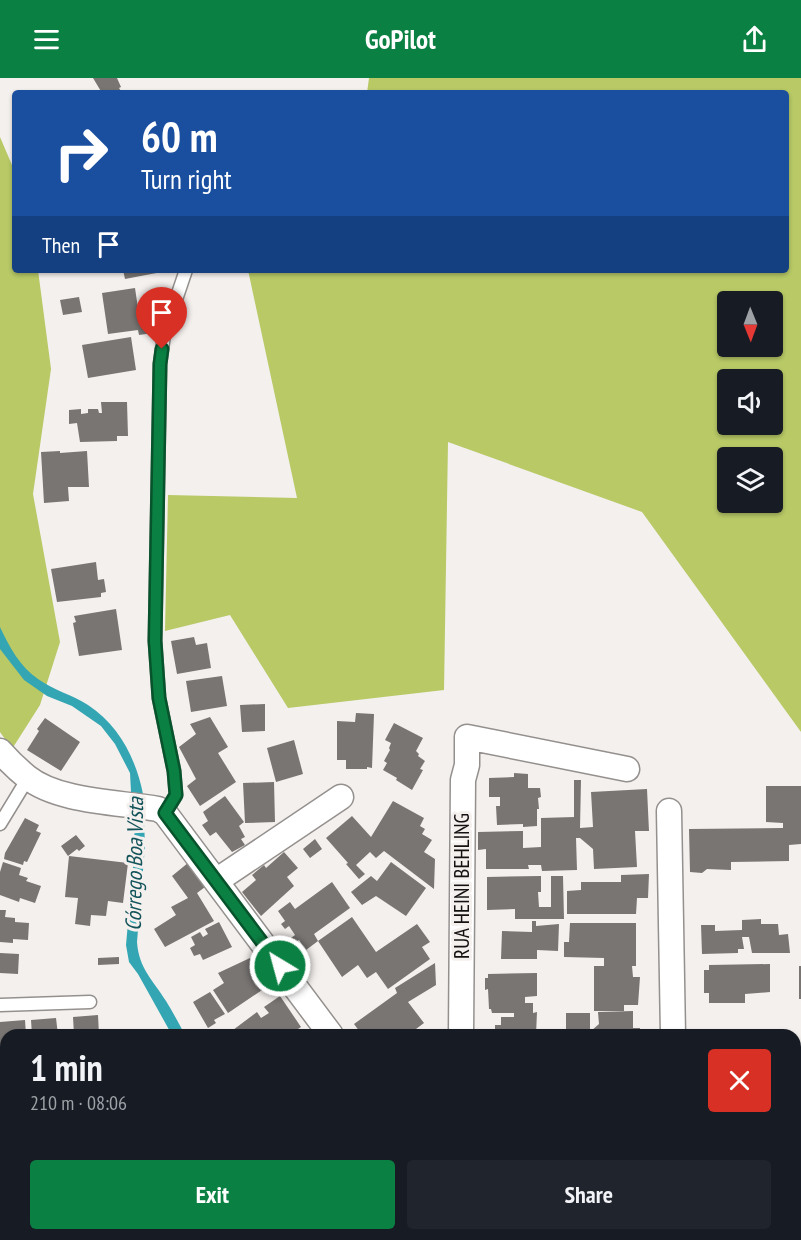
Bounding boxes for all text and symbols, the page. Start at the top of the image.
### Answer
text: GoPilot [365,22,436,56]
icon: menu [30,23,63,56]
icon: share [738,23,771,56]
text: 60 m [141,109,218,164]
icon: right [42,114,120,192]
text: Turn right [141,162,232,196]
icon: arrive [92,228,125,261]
text: Then [42,231,80,259]
pin [136,287,187,349]
north arrow [717,291,783,357]
map controls [717,291,783,513]
icon: arrive [145,296,178,329]
button: sound [717,369,783,435]
button: layers [717,447,783,513]
water label: Córrego Boa Vista [119,796,149,931]
street label: RUA HEINI BEHLING [448,813,475,959]
position arrow [248,934,312,998]
text: 1 min [30,1044,103,1091]
button: close [708,1049,771,1112]
text: 210 m · 08:06 [30,1090,127,1116]
button: Exit [30,1160,395,1229]
button: Share [407,1160,771,1229]

